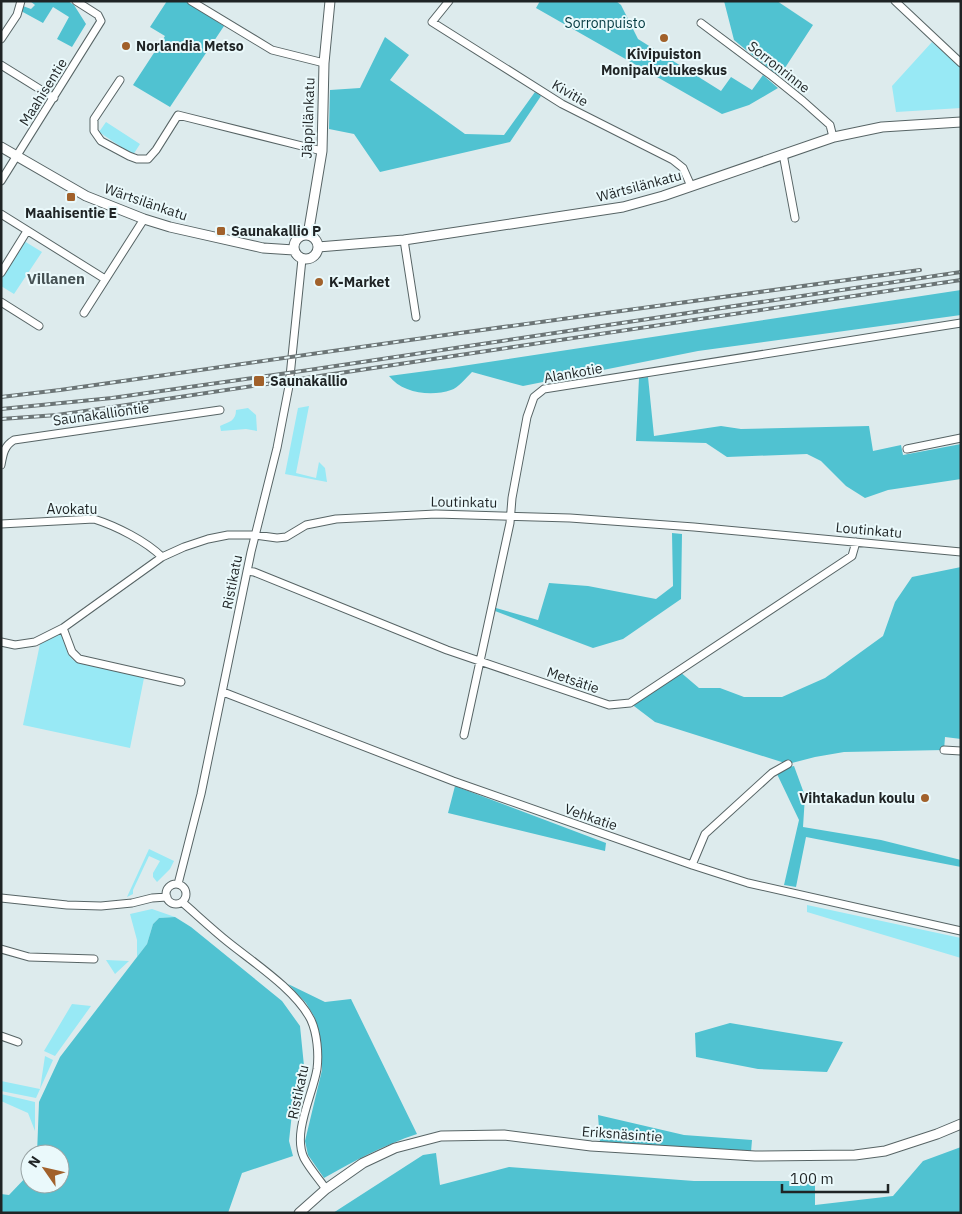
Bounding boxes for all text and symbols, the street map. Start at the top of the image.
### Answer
park label: Sorronpuisto [565,14,646,32]
marker: Kivipuiston Monipalvelukeskus [658,32,670,44]
place label: Norlandia Metso [136,37,244,55]
street label: Sorronrinne [744,37,814,97]
marker: Norlandia Metso [120,40,132,52]
place label: Kivipuiston Monipalvelukeskus [601,45,727,79]
street label: Maahisentie [15,55,71,129]
street label: Kivitie [549,75,592,111]
street label: Jäppilänkatu [298,77,318,159]
street label: Wärtsilänkatu [595,166,683,206]
street label: Wärtsilänkatu [102,179,190,225]
marker: Maahisentie E [65,191,77,203]
place label: Maahisentie E [25,204,117,222]
place label: Saunakallio P [231,222,321,240]
marker: Saunakallio P [215,225,227,237]
district label: Villanen [27,269,85,288]
place label: K-Market [329,273,390,291]
marker: K-Market [313,276,325,288]
street label: Alankotie [542,359,604,387]
place label: Saunakallio [270,372,348,390]
marker: Saunakallio [252,374,266,388]
street label: Saunakalliontie [52,398,150,430]
street label: Loutinkatu [431,492,497,512]
street label: Avokatu [47,500,97,518]
street label: Loutinkatu [835,518,903,542]
street label: Ristikatu [218,553,246,611]
street label: Metsätie [544,663,602,697]
place label: Vihtakadun koulu [799,789,915,807]
marker: Vihtakadun koulu [919,792,931,804]
street label: Vehkatie [562,800,620,835]
street label: Ristikatu [283,1063,313,1121]
street label: Eriksnäsintie [581,1122,663,1146]
north arrow [20,1144,70,1194]
text: N [24,1152,45,1171]
scale bar [782,1162,888,1194]
text: 100 m [790,1169,834,1188]

